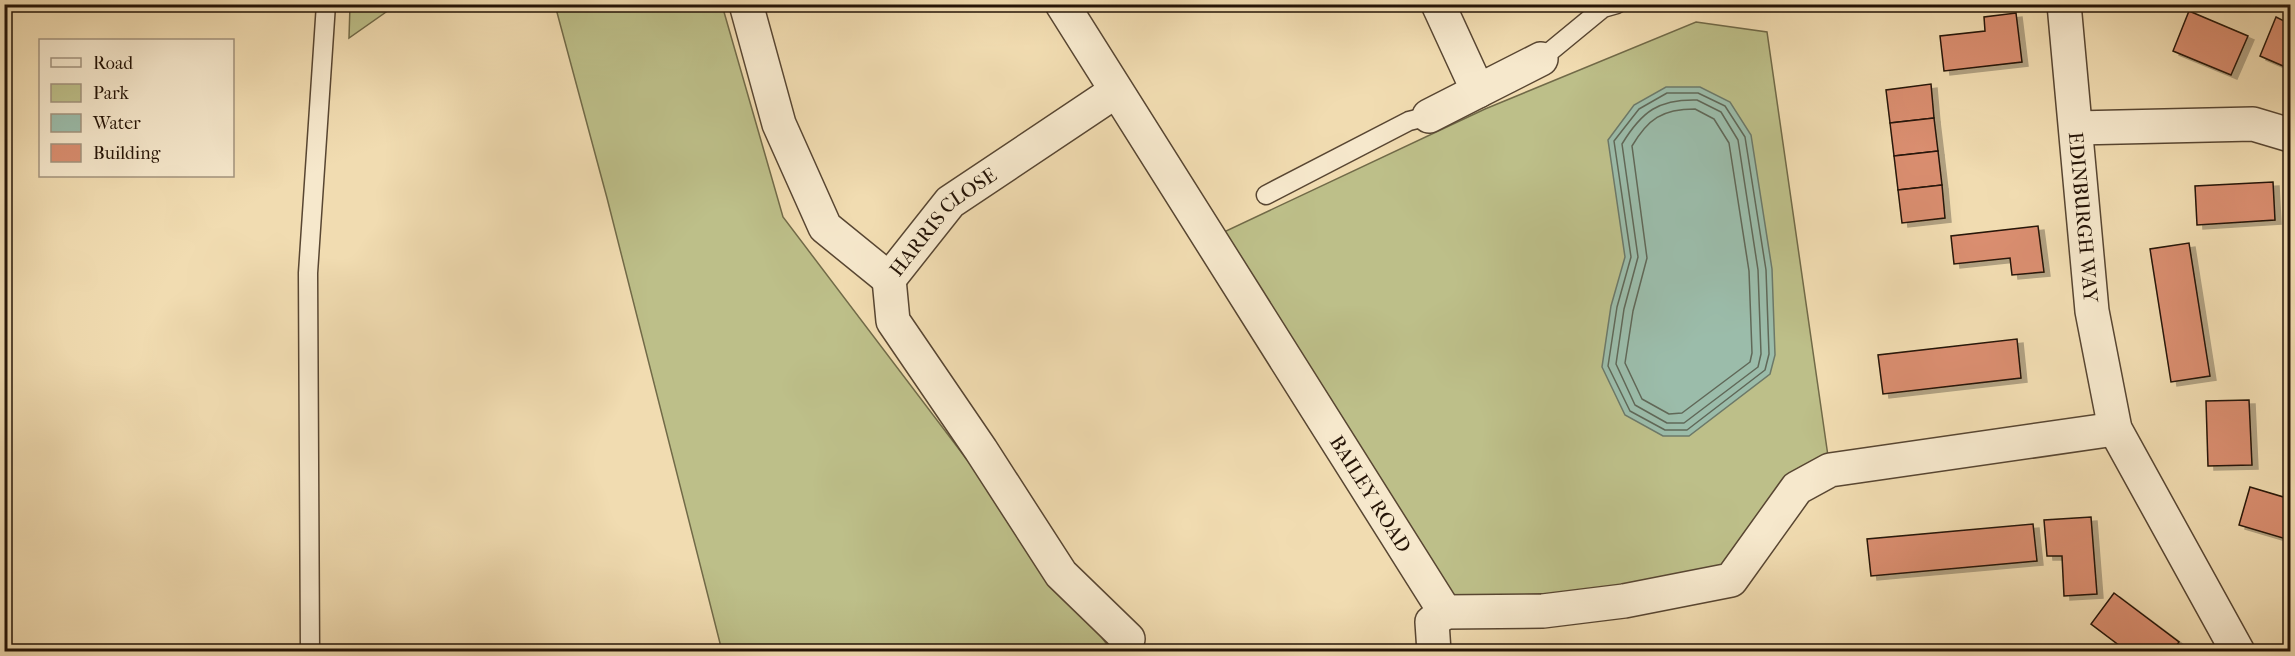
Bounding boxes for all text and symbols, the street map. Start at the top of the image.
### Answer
legend [39,39,234,177]
text: Road [93,53,133,74]
text: Park [93,83,130,104]
text: Water [92,113,141,134]
street label: EDINBURGH WAY [2064,131,2103,305]
text: Building [93,143,161,164]
street label: HARRIS CLOSE [884,163,1001,280]
street label: BAILEY ROAD [1325,431,1416,557]

